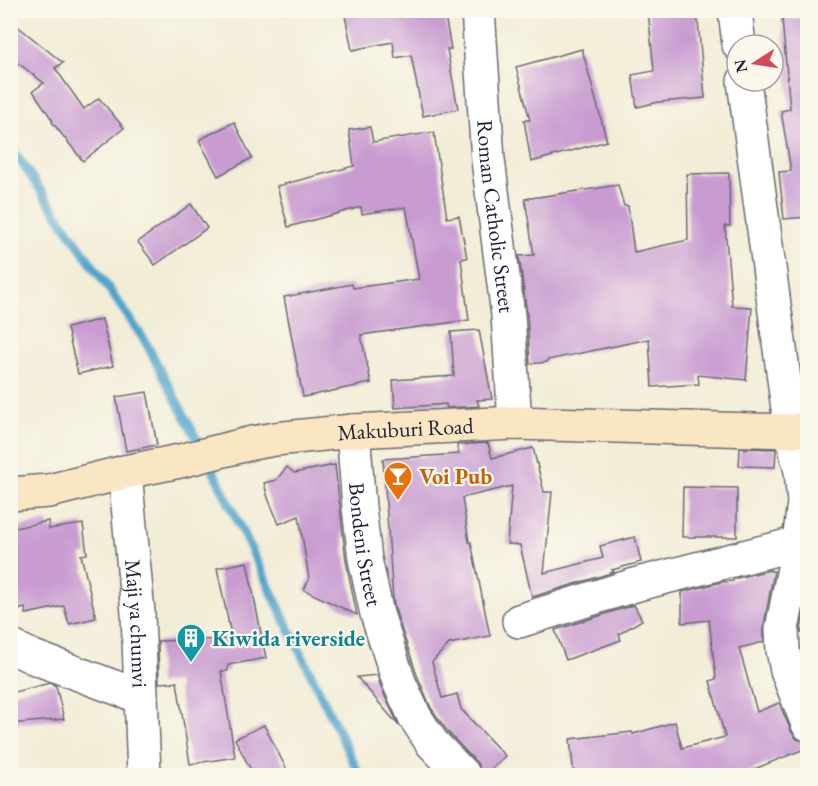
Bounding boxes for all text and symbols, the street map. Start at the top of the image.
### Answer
north arrow [725,33,785,93]
text: N [729,57,752,75]
street label: Roman Catholic Street [471,119,522,314]
street label: Makuburi Road [336,411,475,447]
bar icon: Voi Pub [382,460,414,502]
place label: Voi Pub [419,462,492,491]
street label: Bondeni Street [343,481,389,609]
street label: Maji ya chumvi [119,558,155,688]
building icon: Kiwida riverside [175,622,207,664]
place label: Kiwida riverside [212,624,365,653]

